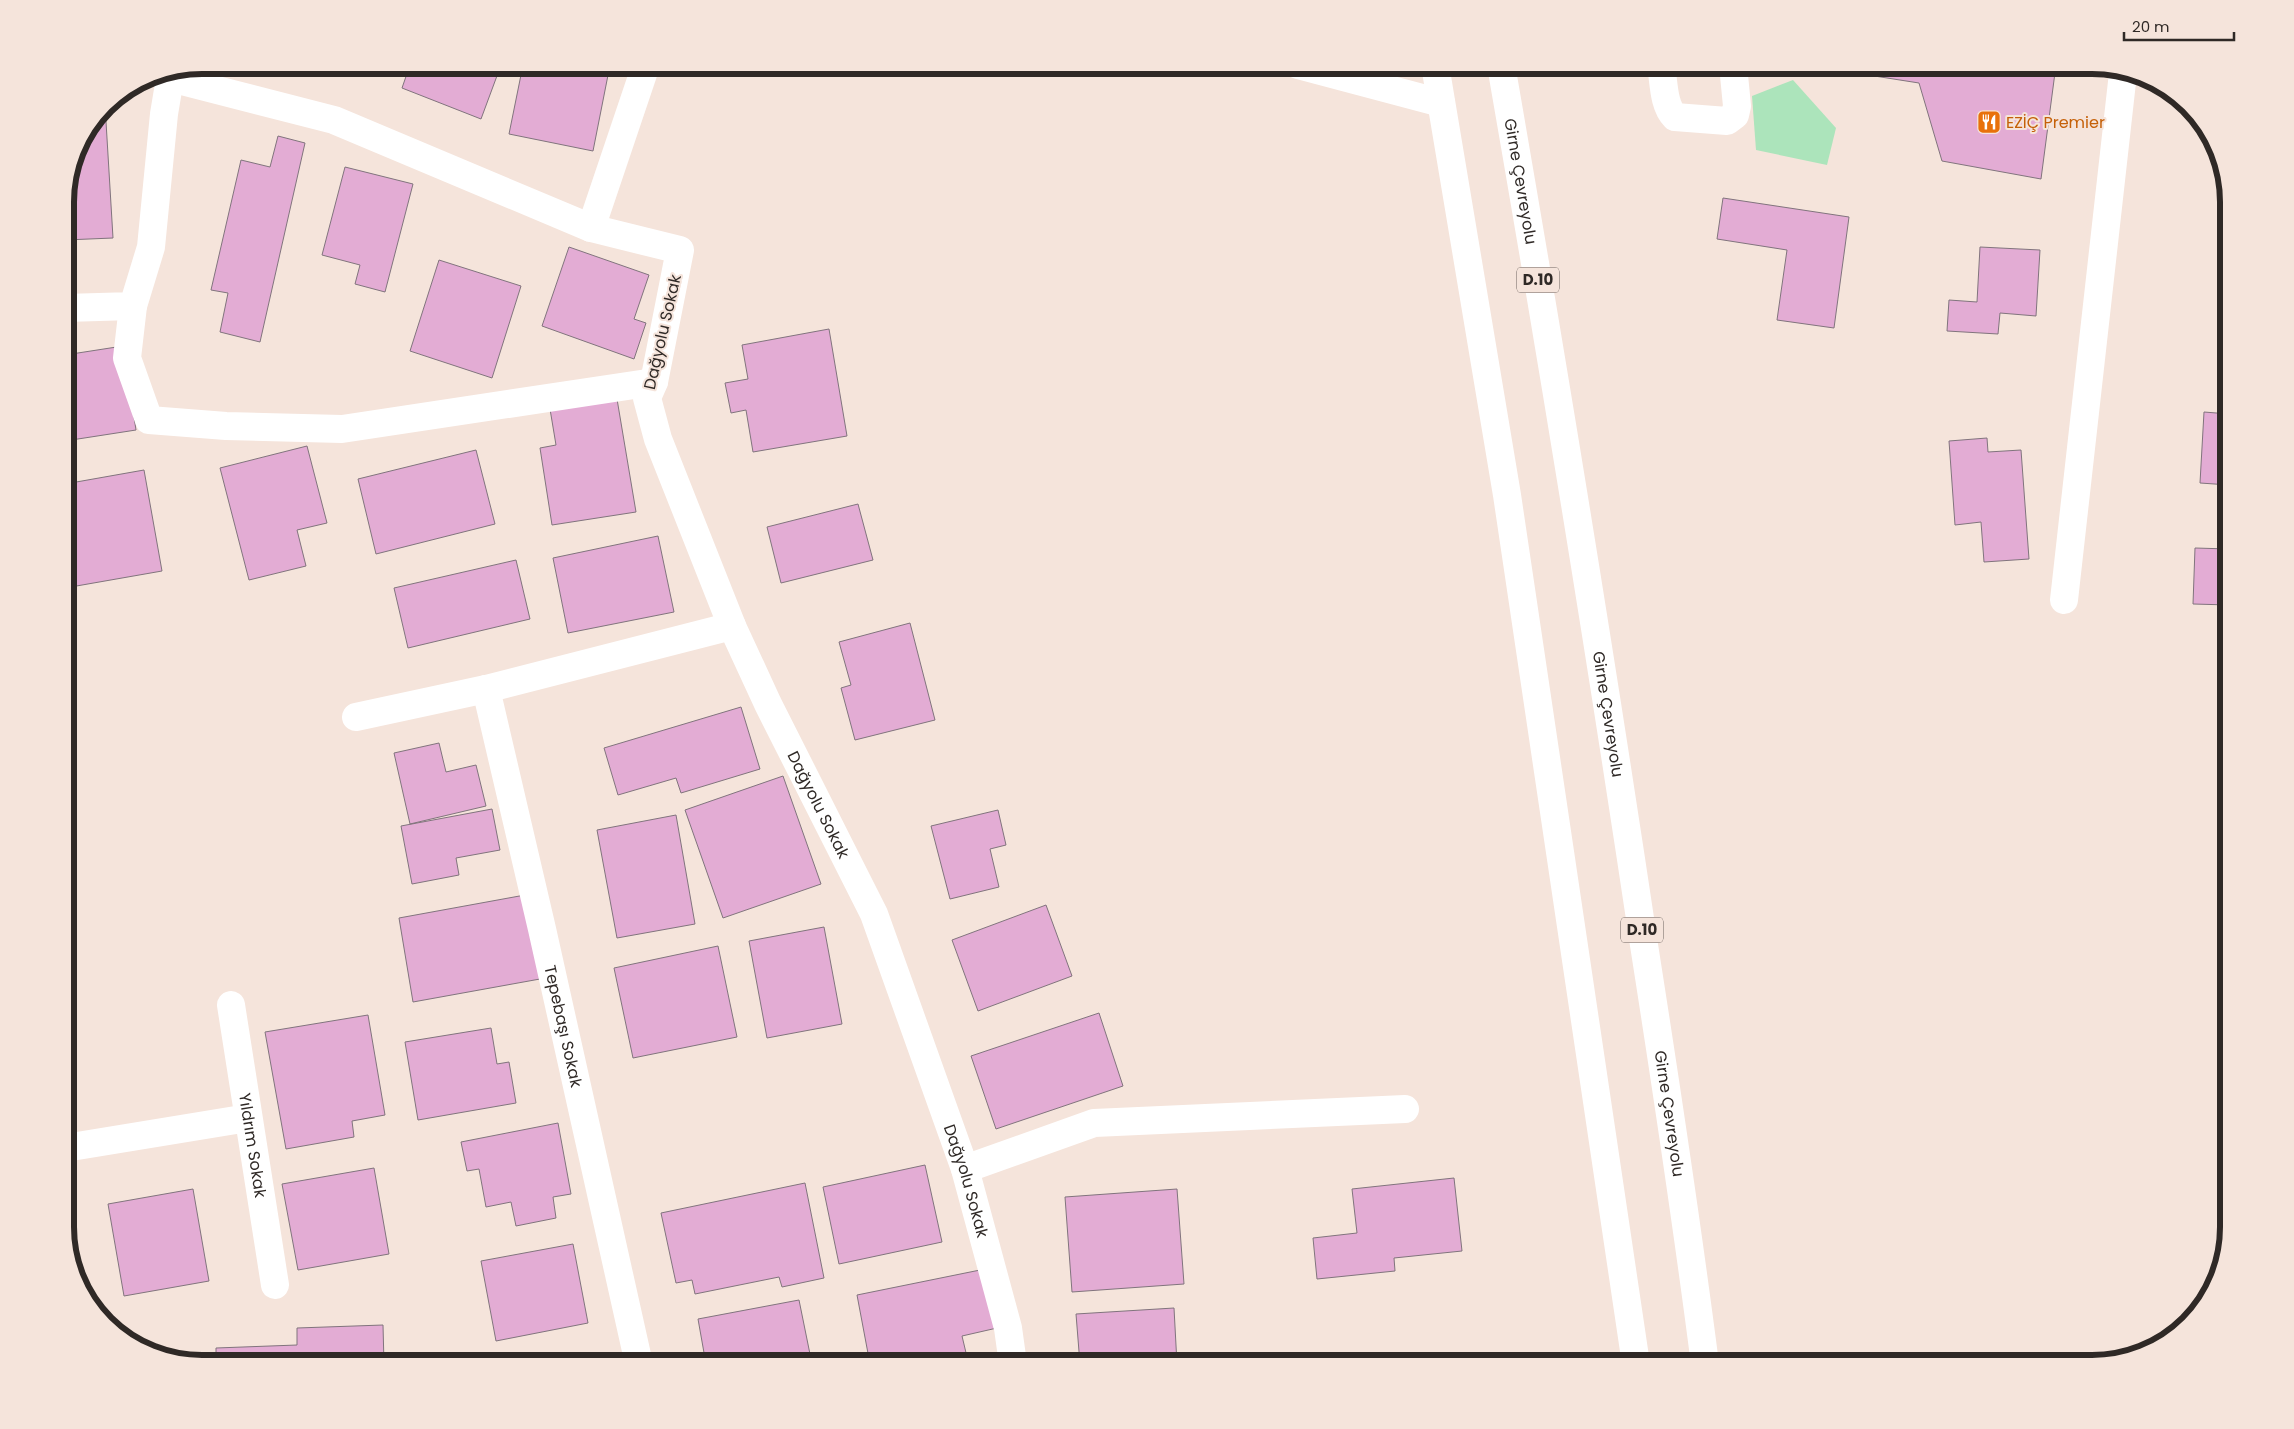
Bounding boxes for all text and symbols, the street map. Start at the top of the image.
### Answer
scale bar [2124,10,2234,42]
text: 20 m [2132,16,2170,37]
restaurant icon: EZİÇ Premier [1976,109,2002,135]
place label: EZİÇ Premier [2006,111,2105,134]
street label: Girne Çevreyolu [1498,117,1543,246]
road number: D.10 [1517,268,1559,292]
street label: Dağyolu Sokak [638,272,687,392]
street label: Girne Çevreyolu [1587,649,1629,779]
street label: Dağyolu Sokak [782,747,855,863]
road number: D.10 [1621,918,1663,942]
street label: Tepebaşı Sokak [538,963,588,1090]
street label: Girne Çevreyolu [1649,1049,1690,1178]
street label: Yıldrım Sokak [233,1091,272,1200]
street label: Dağyolu Sokak [938,1121,994,1241]

